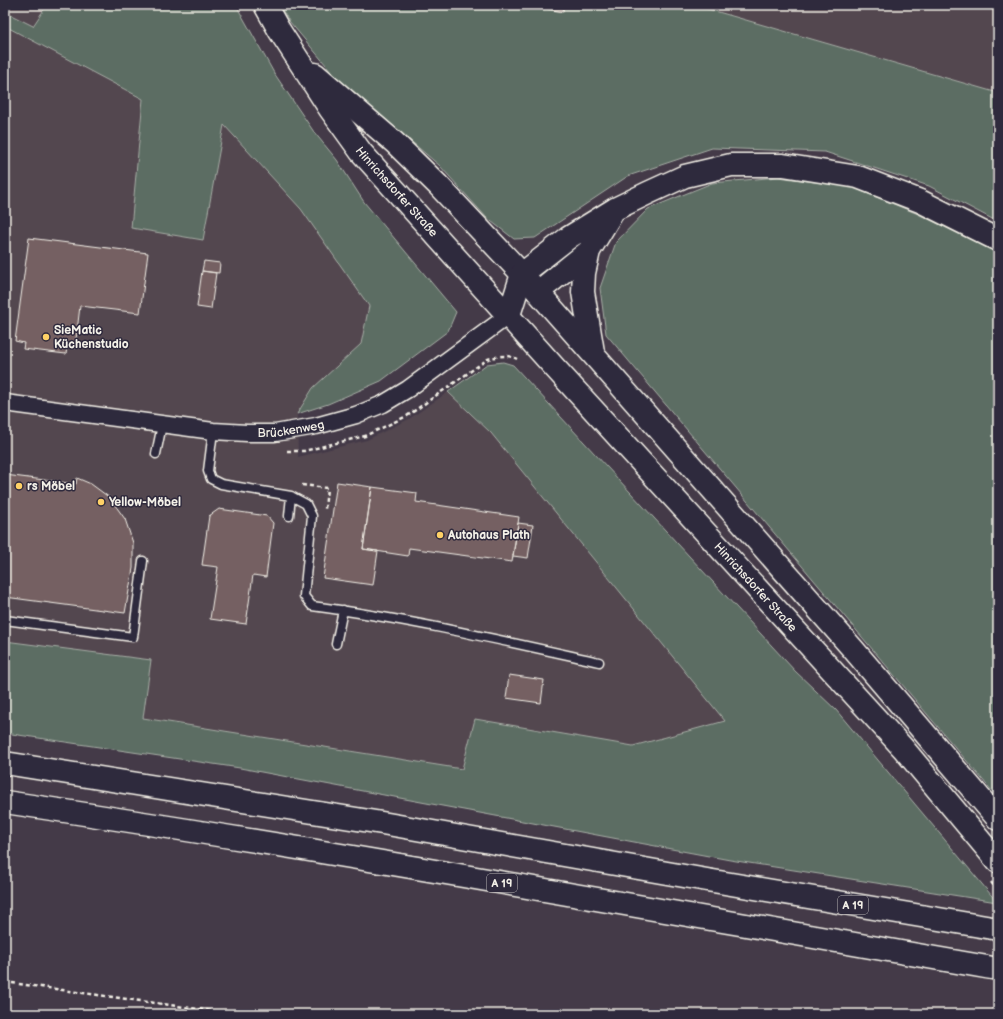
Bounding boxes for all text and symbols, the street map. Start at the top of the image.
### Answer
street label: Hinrichsdorfer Straße [352,144,441,240]
place label: SieMatic Küchenstudio [54,323,129,352]
marker: SieMatic Küchenstudio [41,332,51,342]
street label: Brückenweg [257,417,326,441]
place label: rs Möbel [27,479,75,494]
marker: rs Möbel [14,481,24,491]
place label: Yellow-Möbel [109,495,181,510]
marker: Yellow-Möbel [96,497,106,507]
place label: Autohaus Plath [447,528,530,543]
marker: Autohaus Plath [435,530,445,540]
street label: Hinrichsdorfer Straße [711,539,800,635]
road number: A 19 [487,874,517,892]
road number: A 19 [838,896,868,914]

